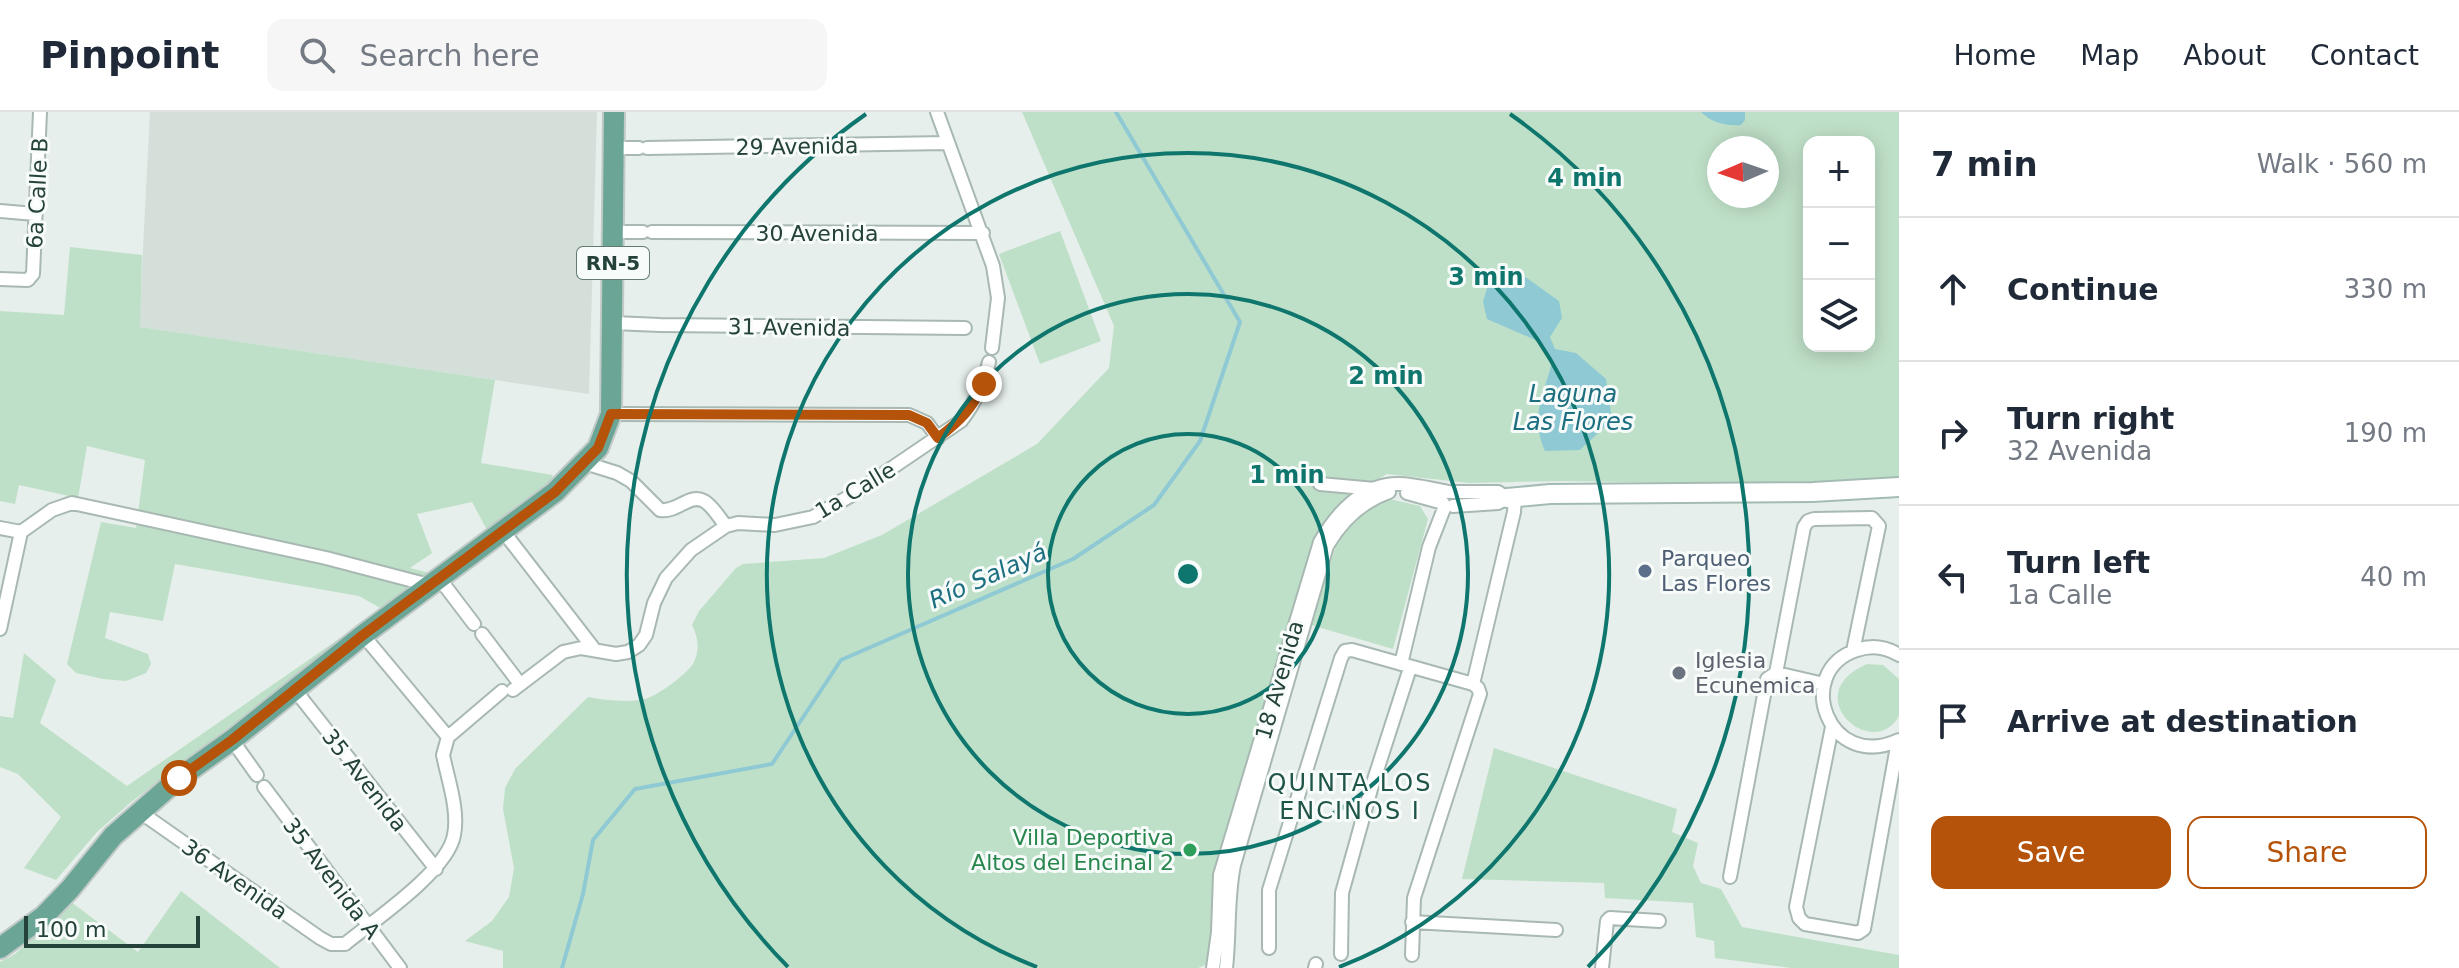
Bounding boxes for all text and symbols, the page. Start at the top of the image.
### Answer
search box [267,19,827,91]
text: Pinpoint [40,33,219,77]
icon: search [295,33,339,77]
text: Search here [359,38,540,73]
text: Home [1953,39,2036,72]
text: Map [2080,39,2139,72]
text: About [2183,39,2266,72]
text: Contact [2310,39,2419,72]
street label: 29 Avenida [735,133,859,160]
north arrow [1707,136,1779,208]
map controls [1803,136,1875,352]
button: + [1803,136,1875,208]
street label: 6a Calle B [22,137,53,249]
text: 7 min [1931,144,2038,184]
text: Walk · 560 m [2257,149,2427,179]
text: 4 min [1547,164,1623,192]
button: − [1803,208,1875,280]
street label: 30 Avenida [756,221,878,246]
road number: RN-5 [577,247,649,279]
text: 3 min [1448,263,1524,291]
icon: ahead [1931,267,1975,311]
text: Continue [2007,272,2159,307]
text: 330 m [2344,274,2427,304]
button: layers [1803,280,1875,352]
street label: 31 Avenida [727,314,851,341]
text: 2 min [1348,362,1424,390]
route end [966,366,1002,402]
water label: Laguna Las Flores [1513,380,1633,436]
text: Turn right [2007,401,2174,436]
icon: right [1931,411,1975,455]
text: 190 m [2344,418,2427,448]
text: 32 Avenida [2007,436,2152,466]
street label: 1a Calle [811,457,900,524]
text: 1 min [1249,461,1325,489]
water label: Río Salayá [925,538,1051,614]
text: Turn left [2007,545,2150,580]
place label: Parqueo Las Flores [1661,546,1771,596]
icon: left [1931,555,1975,599]
centre of rings [1174,560,1202,588]
marker: Parqueo Las Flores [1636,562,1654,580]
text: 40 m [2360,562,2427,592]
text: 1a Calle [2007,580,2112,610]
street label: 18 Avenida [1251,618,1308,743]
place label: Iglesia Ecunemica [1695,648,1816,698]
marker: Iglesia Ecunemica [1670,664,1688,682]
icon: arrive [1931,699,1975,743]
text: Arrive at destination [2007,704,2358,739]
street label: 35 Avenida [317,724,412,836]
route start [161,760,197,796]
district label: QUINTA LOS ENCINOS I [1268,769,1432,825]
street label: 35 Avenida A [278,813,385,944]
button: Save [1931,816,2171,889]
button: Share [2187,816,2427,889]
place label: Villa Deportiva Altos del Encinal 2 [971,825,1174,875]
street label: 36 Avenida [177,834,292,925]
marker: Villa Deportiva Altos del Encinal 2 [1181,841,1199,859]
scale bar [24,912,200,948]
text: 100 m [36,917,106,942]

